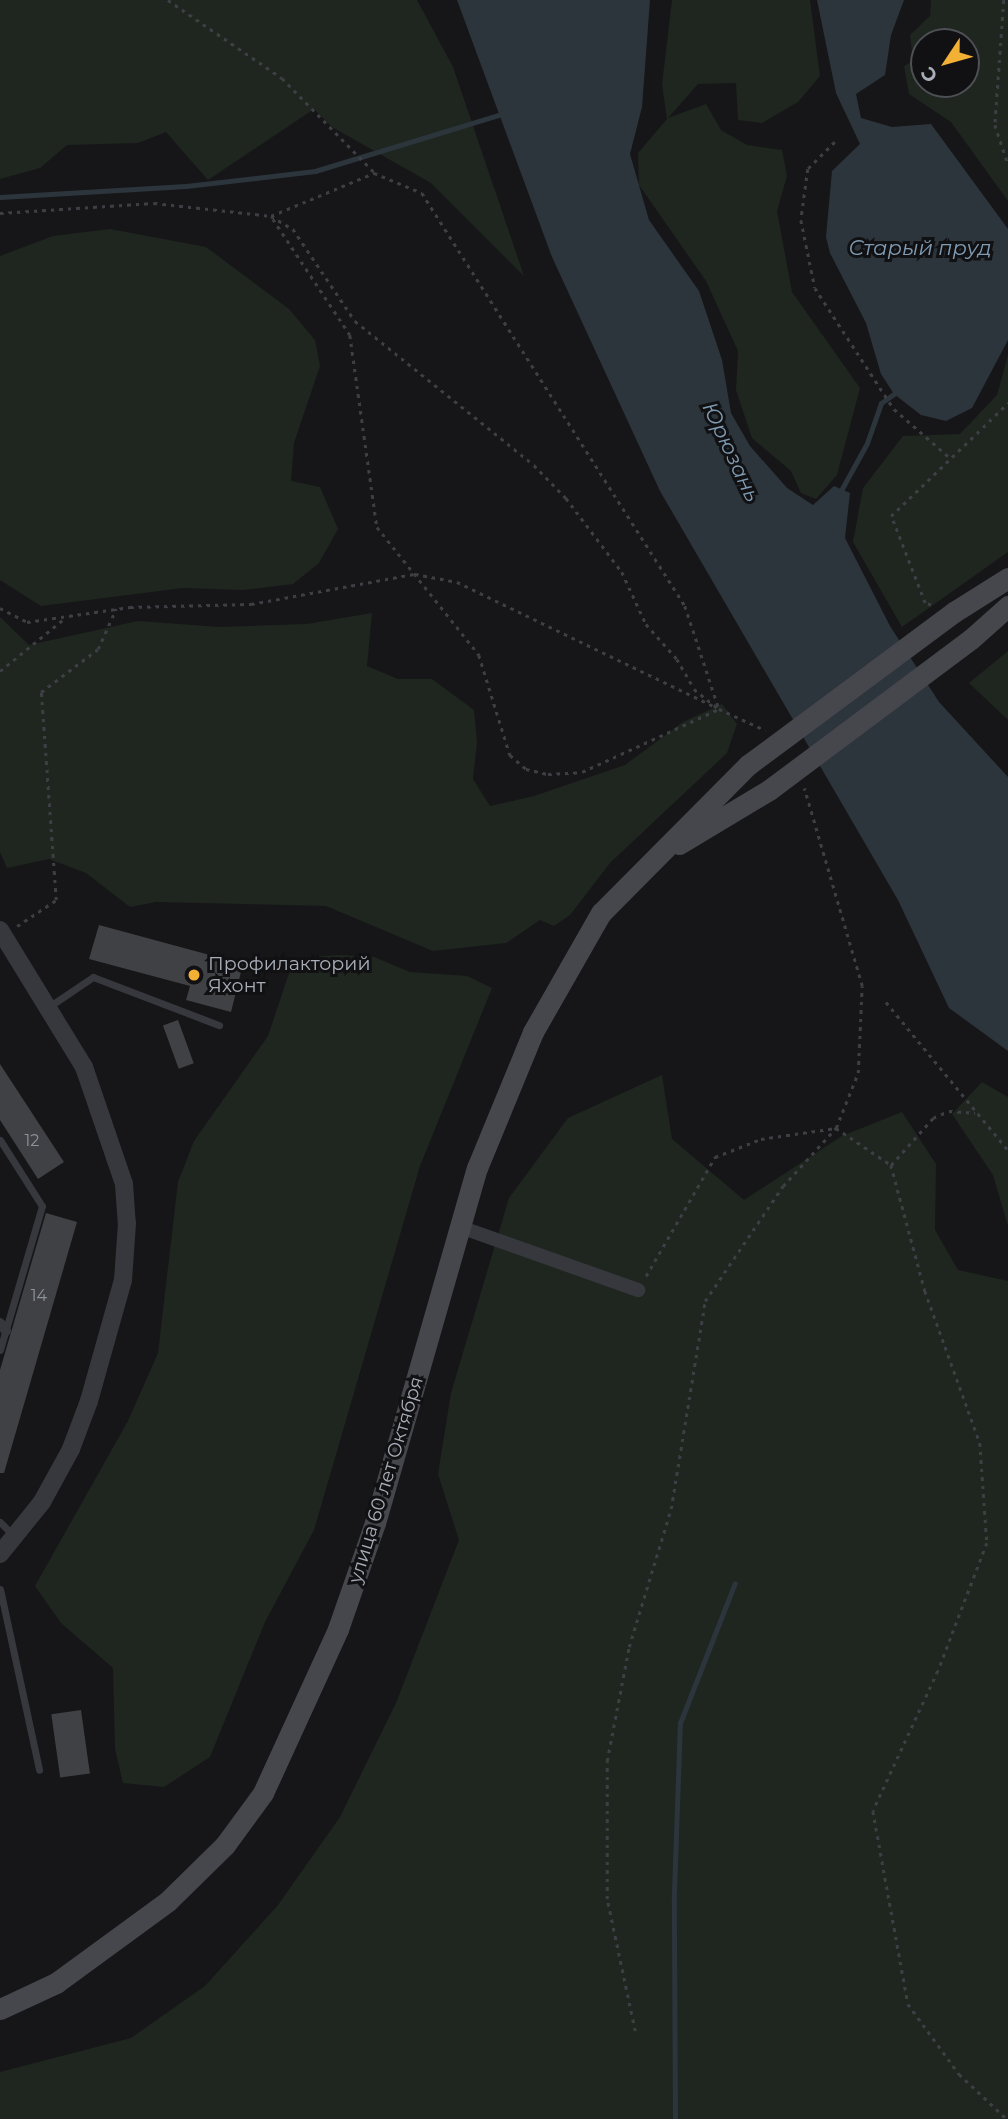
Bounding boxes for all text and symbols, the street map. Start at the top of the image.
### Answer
north arrow [910,28,980,98]
text: С [916,62,943,87]
water label: Старый пруд [848,235,992,261]
water label: Юрюзань [697,398,765,506]
place label: Профилакторий Яхонт [208,953,370,997]
marker: Профилакторий Яхонт [186,967,202,983]
house number: 12 [25,1131,39,1151]
house number: 14 [31,1286,47,1306]
street label: улица 60 лет Октября [344,1374,428,1586]

